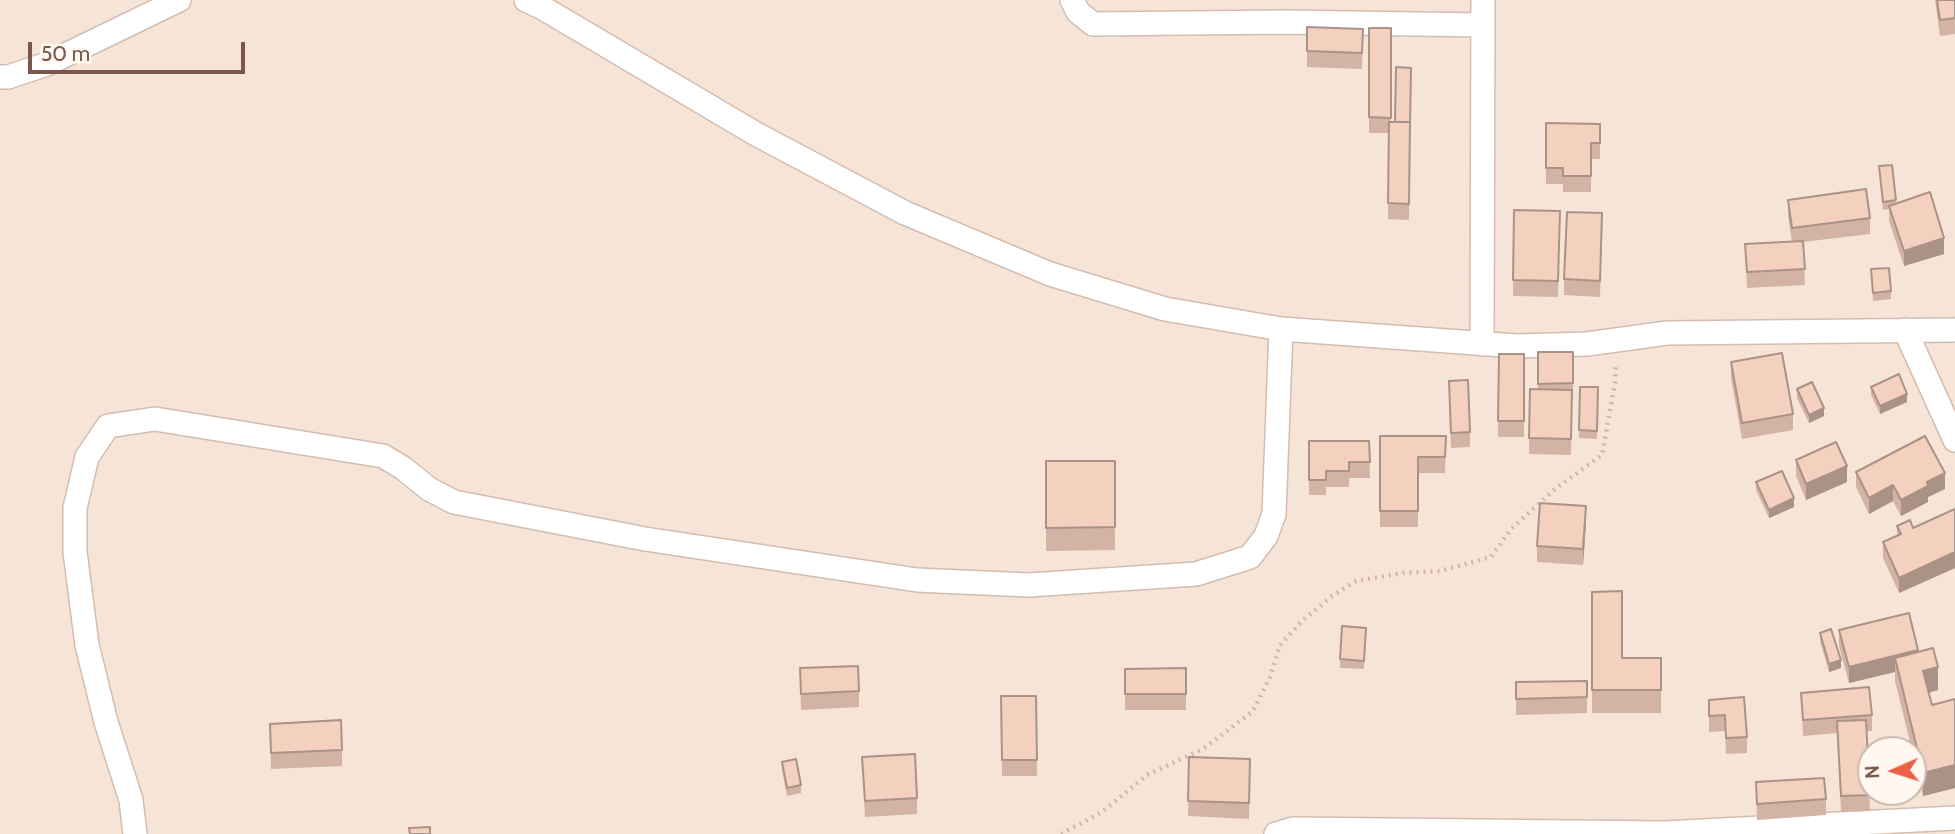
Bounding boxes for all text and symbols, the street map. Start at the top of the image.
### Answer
scale bar [32,28,248,72]
text: 50 m [41,41,90,66]
north arrow [1857,736,1927,806]
text: N [1861,765,1884,779]

